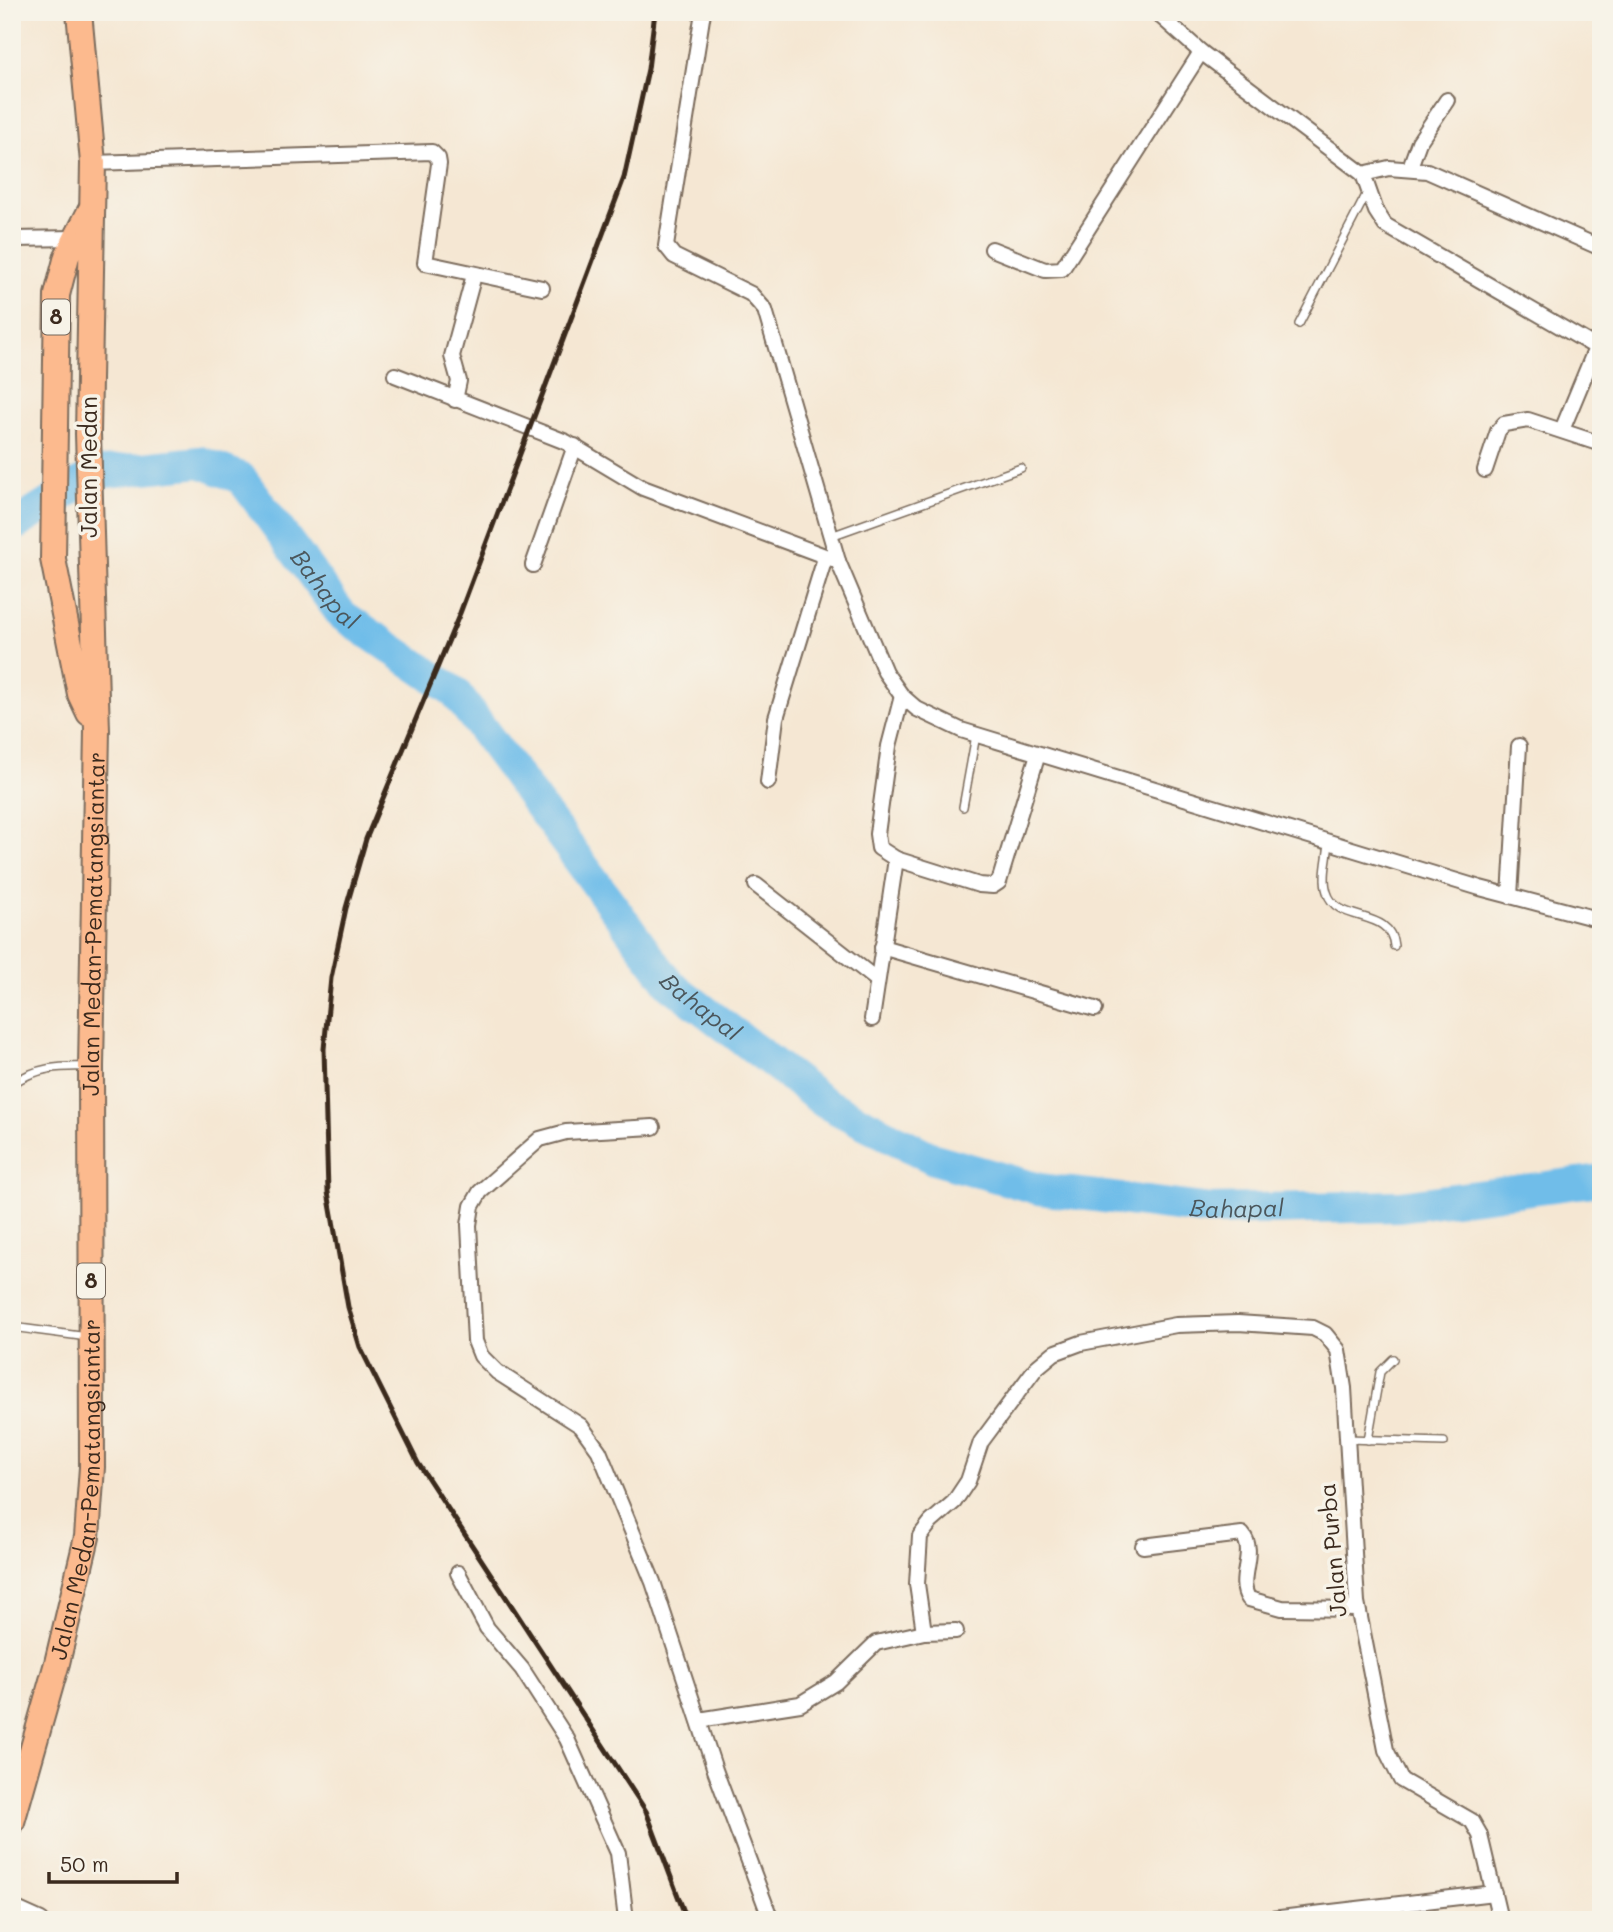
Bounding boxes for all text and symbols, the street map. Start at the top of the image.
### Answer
road number: 8 [42,300,70,334]
street label: Jalan Medan [73,396,103,538]
water label: Bahapal [285,542,365,636]
street label: Jalan Medan-Pematangsiantar [75,752,111,1096]
water label: Bahapal [653,967,748,1047]
water label: Bahapal [1188,1191,1284,1224]
road number: 8 [77,1264,105,1298]
street label: Jalan Medan-Pematangsiantar [42,1319,106,1663]
street label: Jalan Purba [1311,1482,1353,1618]
scale bar [49,1841,177,1885]
text: 50 m [60,1850,109,1877]

